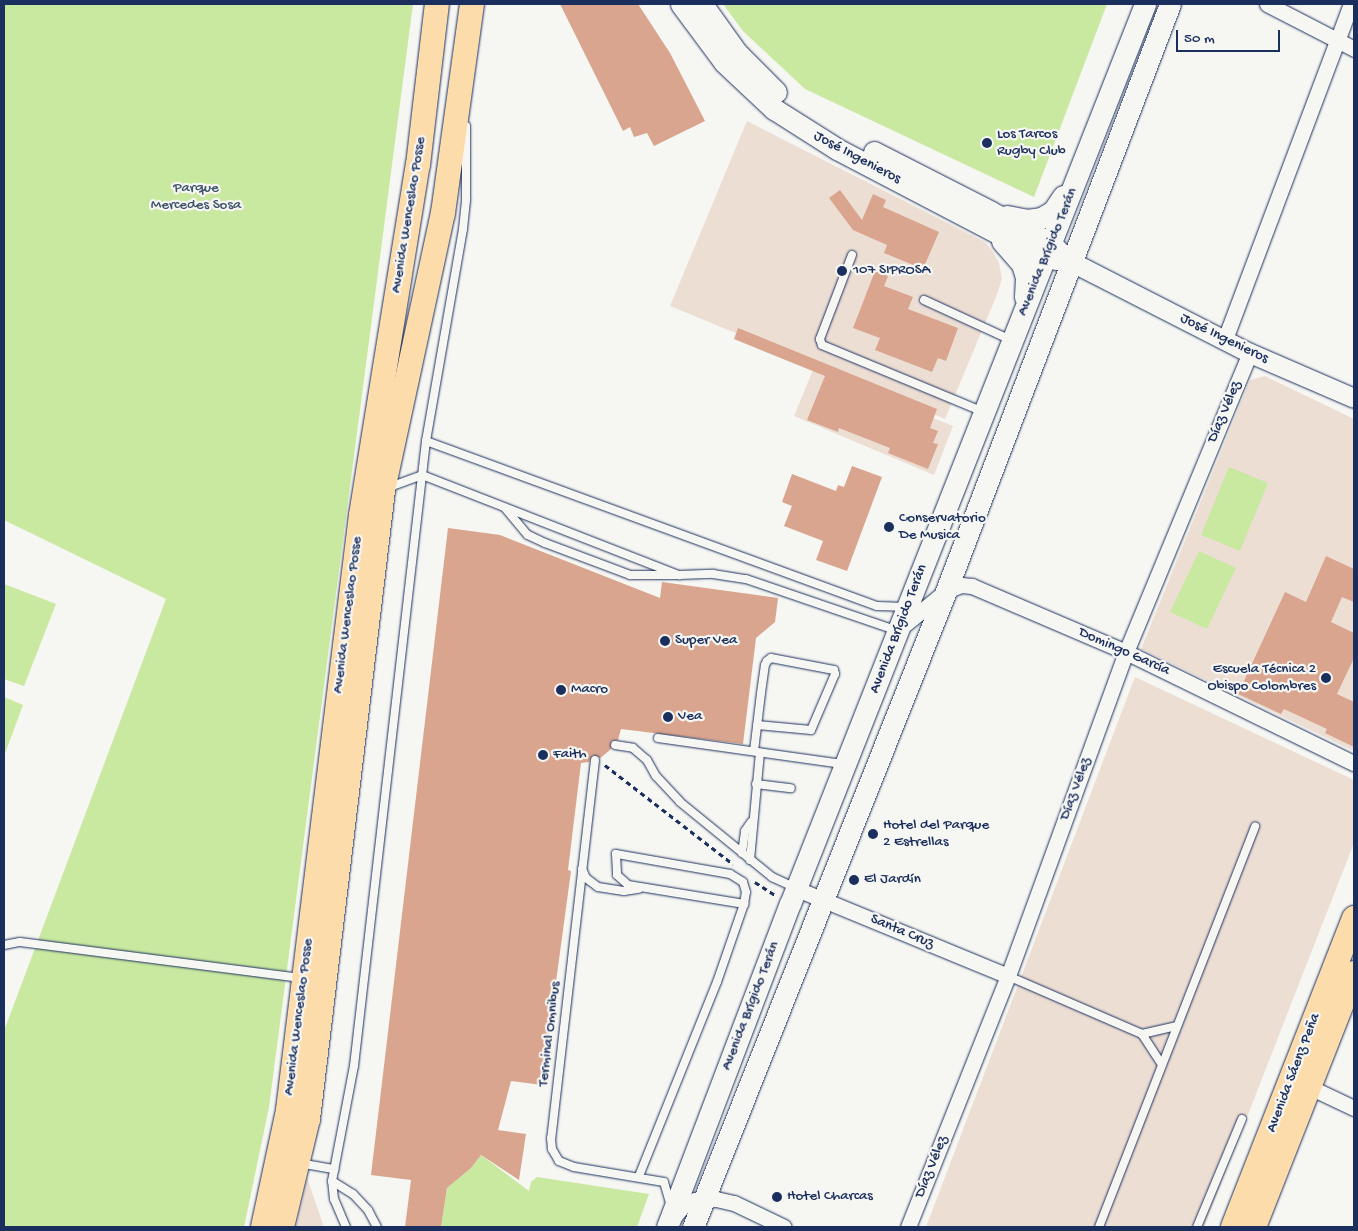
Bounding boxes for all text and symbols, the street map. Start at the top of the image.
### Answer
scale bar [1178,20,1282,52]
text: 50 m [1184,30,1215,48]
place label: Los Tarcos Rugby Club [997,125,1066,160]
street label: José Ingenieros [810,127,904,189]
street label: Avenida Wenceslao Posse [388,136,430,294]
marker: Los Tarcos Rugby Club [981,137,993,149]
park label: Parque Mercedes Sosa [151,179,241,214]
street label: Avenida Brígido Terán [1014,185,1082,319]
place label: 107 SIPROSA [853,262,930,280]
marker: 107 SIPROSA [835,264,849,278]
street label: José Ingenieros [1177,310,1271,368]
street label: Díaz Vélez [1204,378,1246,446]
place label: Conservatorio De Musica [899,509,986,544]
marker: Conservatorio De Musica [883,521,895,533]
street label: Avenida Wenceslao Posse [329,535,367,695]
street label: Avenida Brígido Terán [866,562,932,696]
street label: Domingo García [1075,624,1173,680]
place label: Super Vea [675,632,737,650]
marker: Super Vea [659,635,671,647]
place label: Escuela Técnica 2 Obispo Colombres [1207,660,1316,695]
marker: Escuela Técnica 2 Obispo Colombres [1320,672,1332,684]
place label: Macro [571,681,608,699]
marker: Macro [555,684,567,696]
place label: Vea [678,708,702,726]
marker: Vea [662,711,674,723]
place label: Faith [553,746,586,764]
marker: Faith [537,749,549,761]
street label: Díaz Vélez [1056,755,1096,823]
place label: Hotel del Parque 2 Estrellas [883,816,989,851]
marker: Hotel del Parque 2 Estrellas [867,828,879,840]
place label: El Jardín [864,871,921,889]
marker: El Jardín [848,874,860,886]
street label: Santa Cruz [867,911,937,953]
street label: Avenida Wenceslao Posse [280,937,318,1097]
street label: Avenida Brígido Terán [718,939,784,1073]
street label: Terminal Omnibus [535,981,565,1087]
street label: Avenida Sáenz Peña [1263,1011,1325,1135]
street label: Díaz Vélez [911,1133,953,1201]
place label: Hotel Charcas [787,1188,873,1206]
marker: Hotel Charcas [771,1191,783,1203]

